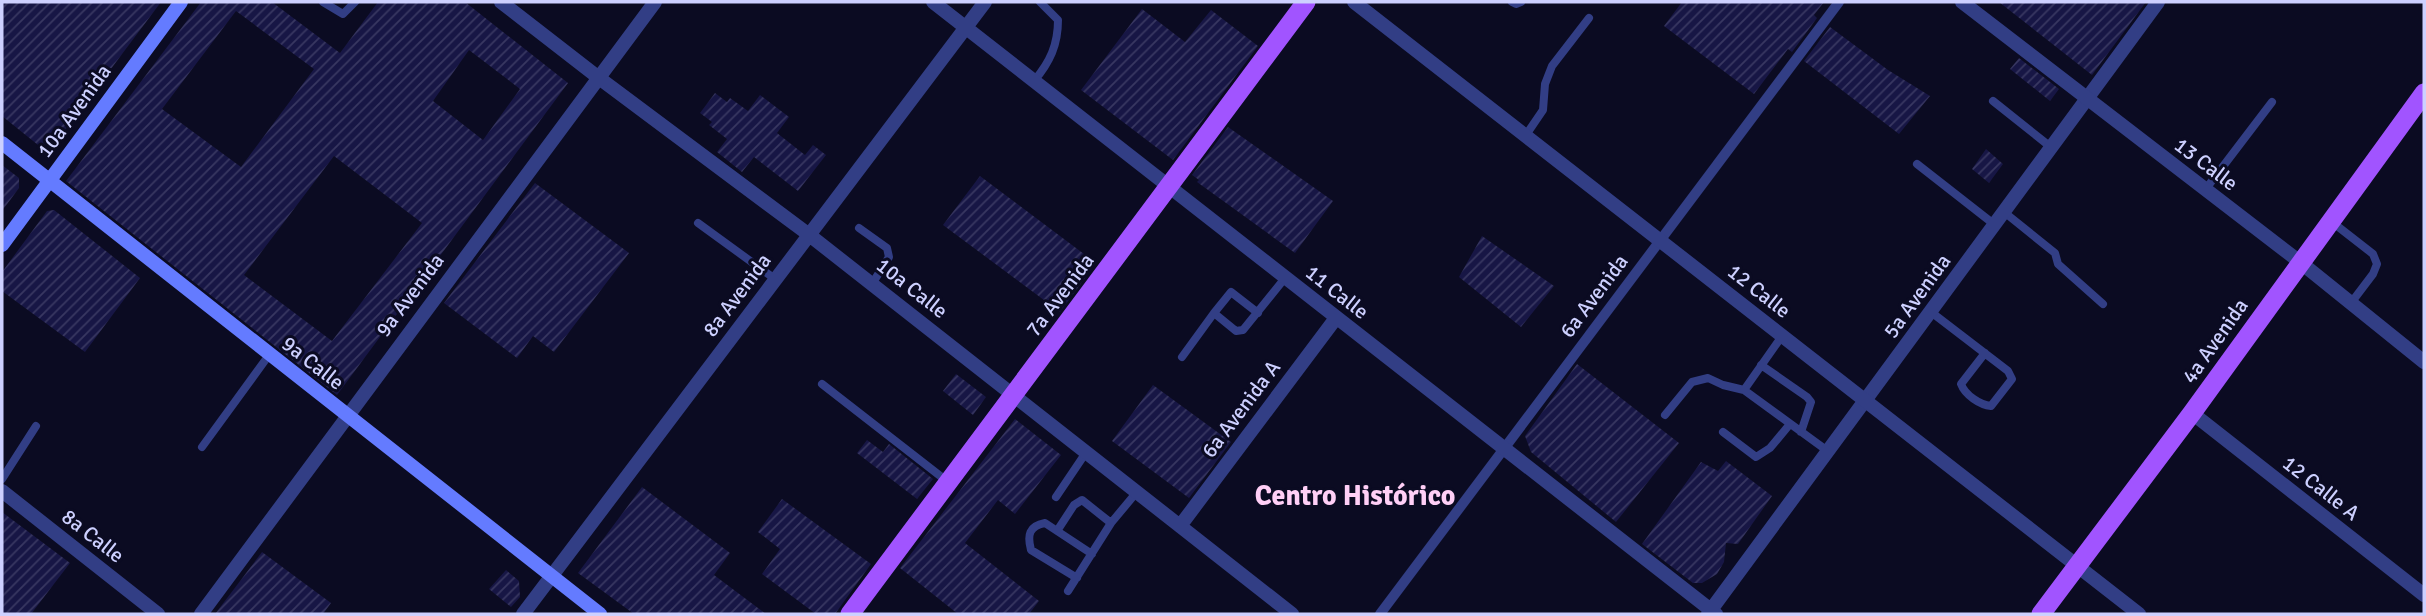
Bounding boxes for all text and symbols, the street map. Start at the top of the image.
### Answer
street label: 10a Avenida [31,59,117,163]
street label: 13 Calle [2169,132,2243,196]
street label: 9a Avenida [370,248,450,342]
street label: 8a Avenida [697,248,777,342]
street label: 7a Avenida [1020,248,1100,342]
street label: 6a Avenida [1554,249,1634,343]
street label: 5a Avenida [1878,249,1956,343]
street label: 10a Calle [871,252,953,324]
street label: 12 Calle [1722,258,1796,324]
street label: 11 Calle [1300,259,1374,325]
street label: 4a Avenida [2176,293,2254,389]
street label: 9a Calle [277,331,349,395]
street label: 6a Avenida A [1196,355,1286,463]
street label: 12 Calle A [2277,450,2365,526]
district label: Centro Histórico [1255,479,1455,513]
street label: 8a Calle [57,504,129,568]

